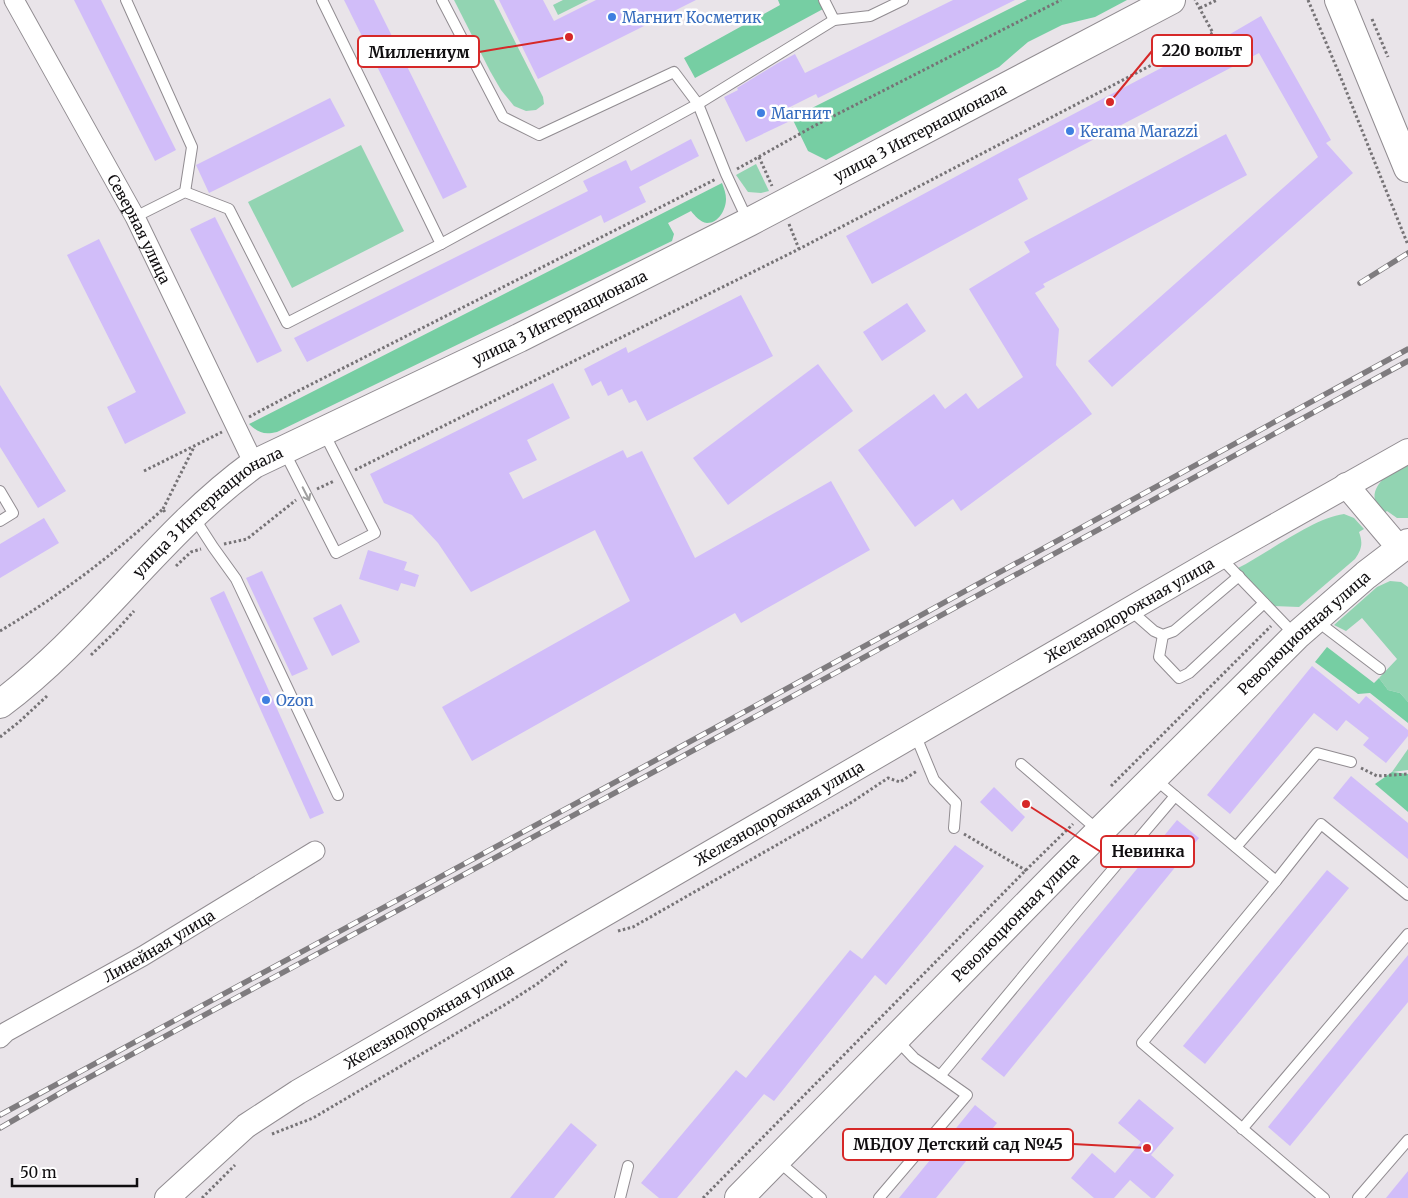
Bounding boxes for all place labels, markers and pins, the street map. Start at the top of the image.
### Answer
place label: Магнит Косметик [622,8,762,27]
marker: Магнит Косметик [606,11,618,23]
callout: 220 вольт [1152,35,1252,66]
callout: Миллениум [358,36,479,67]
place label: Магнит [771,104,831,123]
marker: Магнит [755,107,767,119]
place label: Kerama Marazzi [1080,122,1198,141]
marker: Kerama Marazzi [1064,125,1076,137]
place label: Ozon [276,691,314,710]
marker: Ozon [260,694,272,706]
callout: Невинка [1101,836,1194,867]
callout: МБДОУ Детский сад №45 [843,1129,1073,1160]

